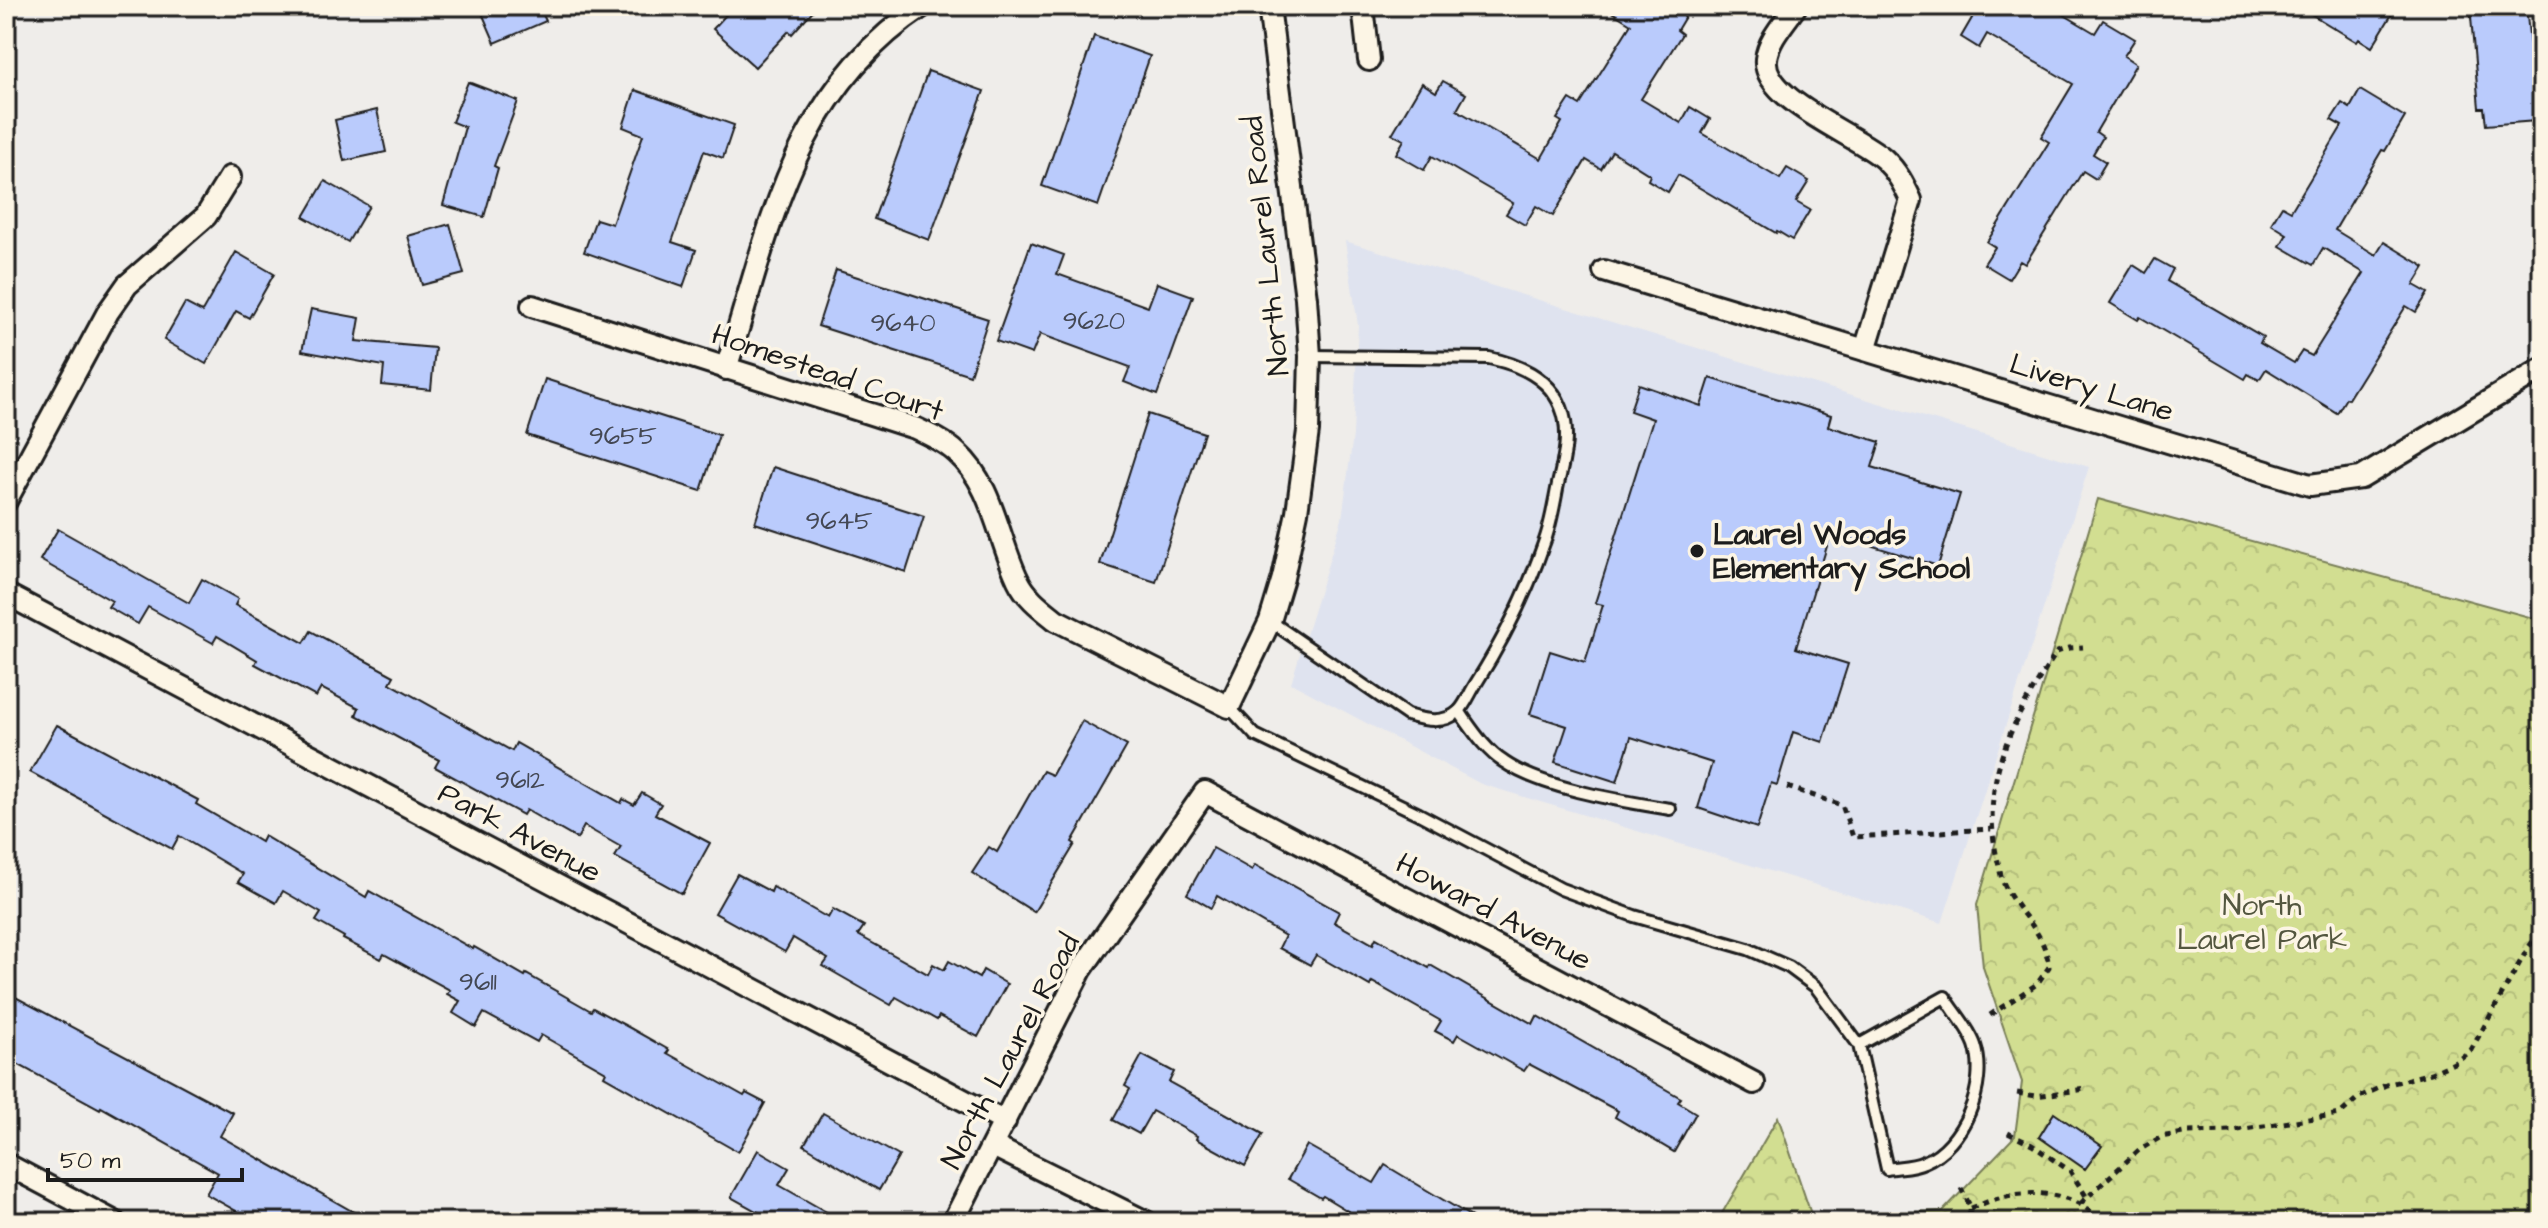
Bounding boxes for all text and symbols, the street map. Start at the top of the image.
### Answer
street label: North Laurel Road [1231,114,1301,378]
house number: 9620 [1063,303,1125,339]
house number: 9640 [870,305,936,341]
street label: Homestead Court [706,314,949,432]
street label: Livery Lane [2004,343,2179,434]
house number: 9655 [589,418,657,454]
house number: 9645 [805,503,873,539]
place label: Laurel Woods Elementary School [1713,514,1971,592]
marker: Laurel Woods Elementary School [1688,542,1706,560]
house number: 9612 [495,762,545,798]
street label: Park Avenue [431,772,608,893]
street label: Howard Avenue [1388,843,1599,981]
park label: North Laurel Park [2177,885,2347,961]
street label: North Laurel Road [931,926,1091,1177]
house number: 9611 [459,964,497,1000]
scale bar [48,1132,242,1182]
text: 50 m [60,1144,121,1178]

